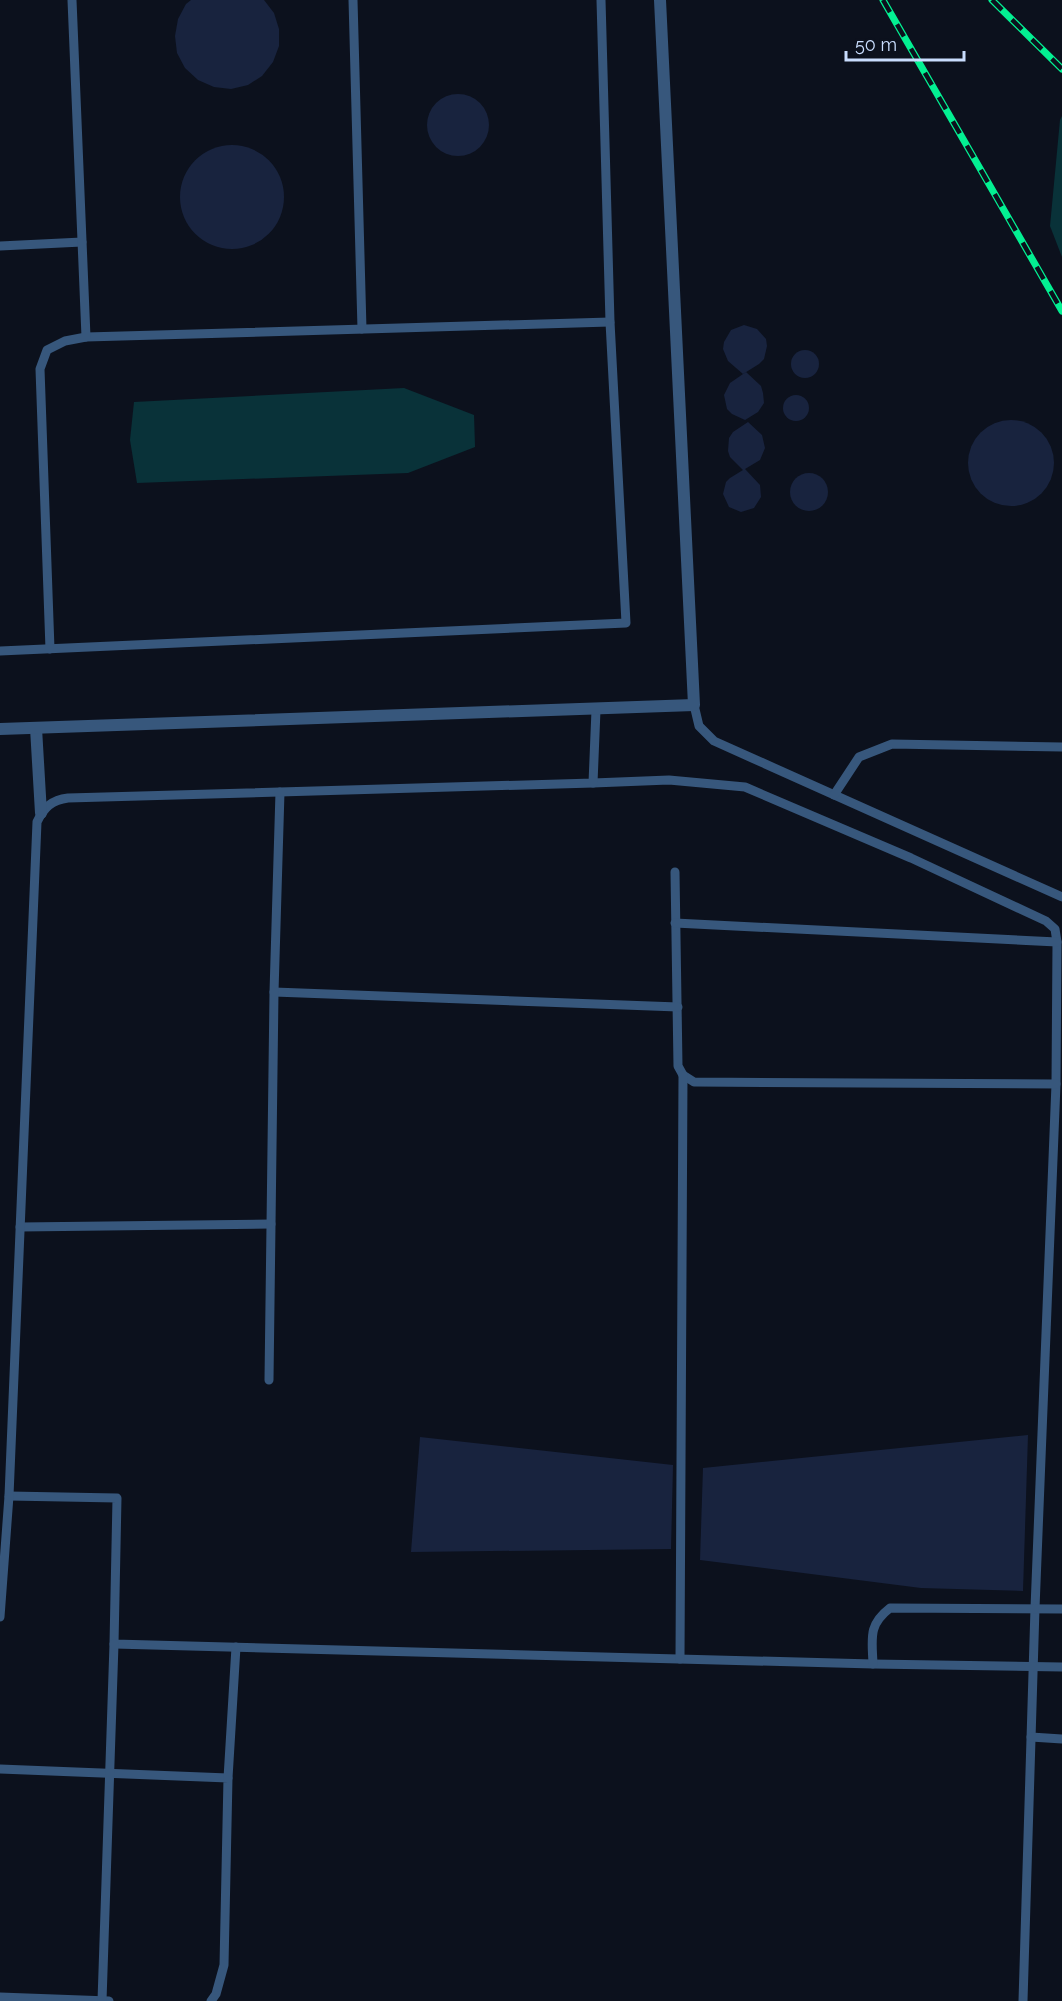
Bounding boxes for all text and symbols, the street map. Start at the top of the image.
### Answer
scale bar [846,24,964,62]
text: 50 m [855,34,897,55]

